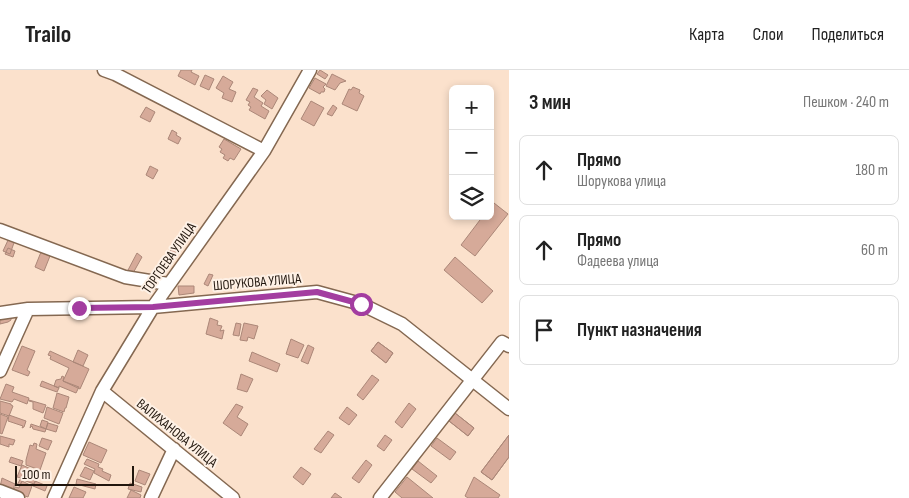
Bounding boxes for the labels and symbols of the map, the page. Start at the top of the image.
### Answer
street label: ТОРГОЕВА УЛИЦА [138,218,200,297]
street label: ШОРУКОВА УЛИЦА [212,270,303,294]
route start [350,293,373,316]
route end [68,297,91,320]
street label: ВАЛИХАНОВА УЛИЦА [133,395,222,471]
scale bar [15,463,134,486]

